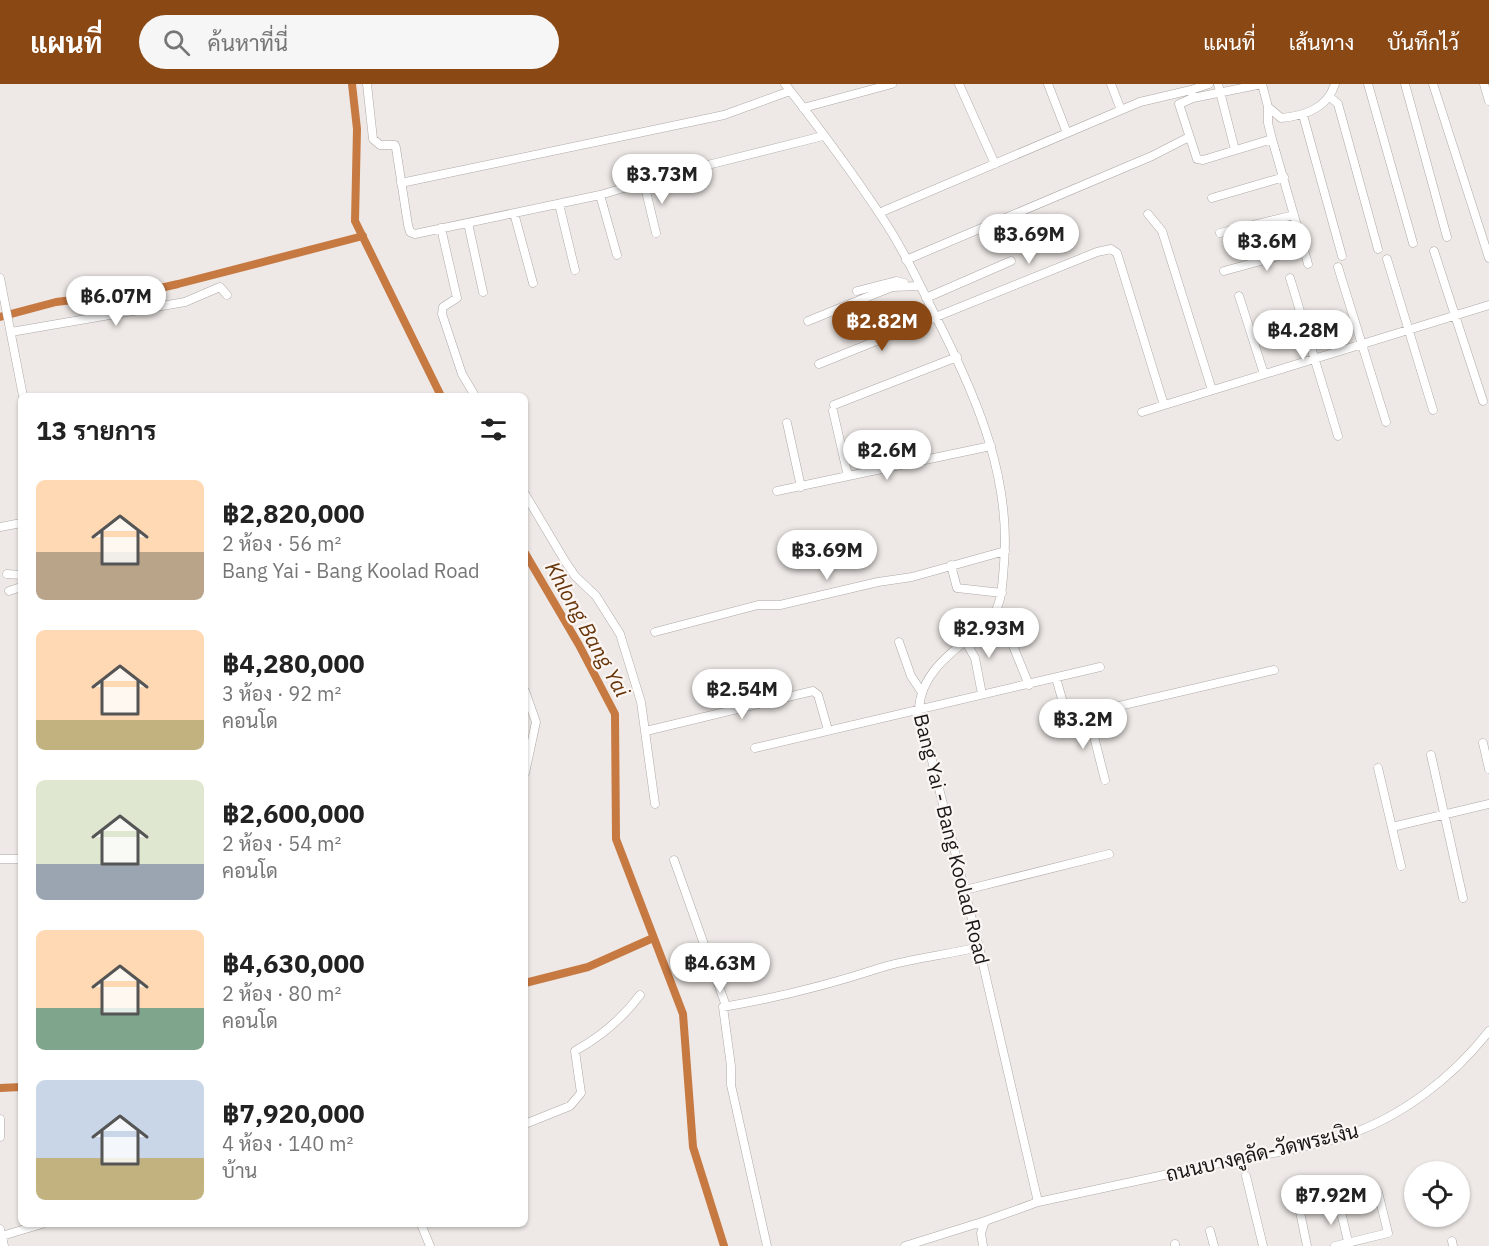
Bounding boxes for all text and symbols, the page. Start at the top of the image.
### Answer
search box [139,15,559,69]
text: แผนที่ [30,24,103,61]
icon: search [160,26,193,59]
text: ค้นหาที่นี่ [208,28,288,57]
text: แผนที่ [1203,28,1256,56]
text: เส้นทาง [1289,28,1354,56]
text: บันทึกไว้ [1387,28,1459,56]
pin: ฿3.73M [613,154,711,205]
text: ฿3.73M [626,160,698,187]
pin: ฿3.69M [980,214,1078,265]
text: ฿3.69M [993,220,1065,247]
pin: ฿3.6M [1225,221,1309,272]
text: ฿3.6M [1237,227,1297,254]
pin: ฿6.07M [67,276,165,327]
text: ฿6.07M [80,282,152,309]
pin: ฿2.82M [833,301,931,352]
text: ฿2.82M [846,307,918,334]
pin: ฿4.28M [1254,310,1352,361]
text: ฿4.28M [1267,316,1339,343]
text: 13 รายการ [36,413,157,447]
icon: filters [477,413,510,446]
pin: ฿2.6M [845,430,929,481]
text: ฿2.6M [857,436,917,463]
text: ฿2,820,000 [222,496,365,530]
icon: home [84,504,156,576]
text: 2 ห้อง · 56 m² [222,530,341,557]
pin: ฿3.69M [778,530,876,581]
text: ฿3.69M [791,536,863,563]
water label: Khlong Bang Yai [539,556,637,702]
text: Bang Yai - Bang Koolad Road [222,557,480,584]
pin: ฿2.93M [940,608,1038,659]
text: ฿2.93M [953,614,1025,641]
text: ฿4,280,000 [222,646,365,680]
icon: home [84,654,156,726]
pin: ฿2.54M [693,669,791,720]
text: ฿2.54M [706,675,778,702]
text: 3 ห้อง · 92 m² [222,680,341,707]
pin: ฿3.2M [1041,699,1125,750]
text: ฿3.2M [1053,705,1113,732]
text: คอนโด [222,707,278,734]
street label: Bang Yai - Bang Koolad Road [908,711,996,967]
text: ฿2,600,000 [222,796,365,830]
icon: home [84,804,156,876]
text: 2 ห้อง · 54 m² [222,830,341,857]
text: คอนโด [222,857,278,884]
pin: ฿4.63M [671,943,769,994]
text: ฿4,630,000 [222,946,365,980]
text: ฿4.63M [684,949,756,976]
icon: home [84,954,156,1026]
text: 2 ห้อง · 80 m² [222,980,341,1007]
text: คอนโด [222,1007,278,1034]
text: ฿7,920,000 [222,1096,365,1130]
icon: home [84,1104,156,1176]
street label: ถนนบางคูลัด-วัดพระเงิน [1163,1117,1362,1189]
text: 4 ห้อง · 140 m² [222,1130,353,1157]
text: บ้าน [222,1157,257,1184]
map controls [1404,1161,1470,1227]
button: locate [1404,1161,1470,1227]
pin: ฿7.92M [1282,1175,1380,1226]
text: ฿7.92M [1295,1181,1367,1208]

